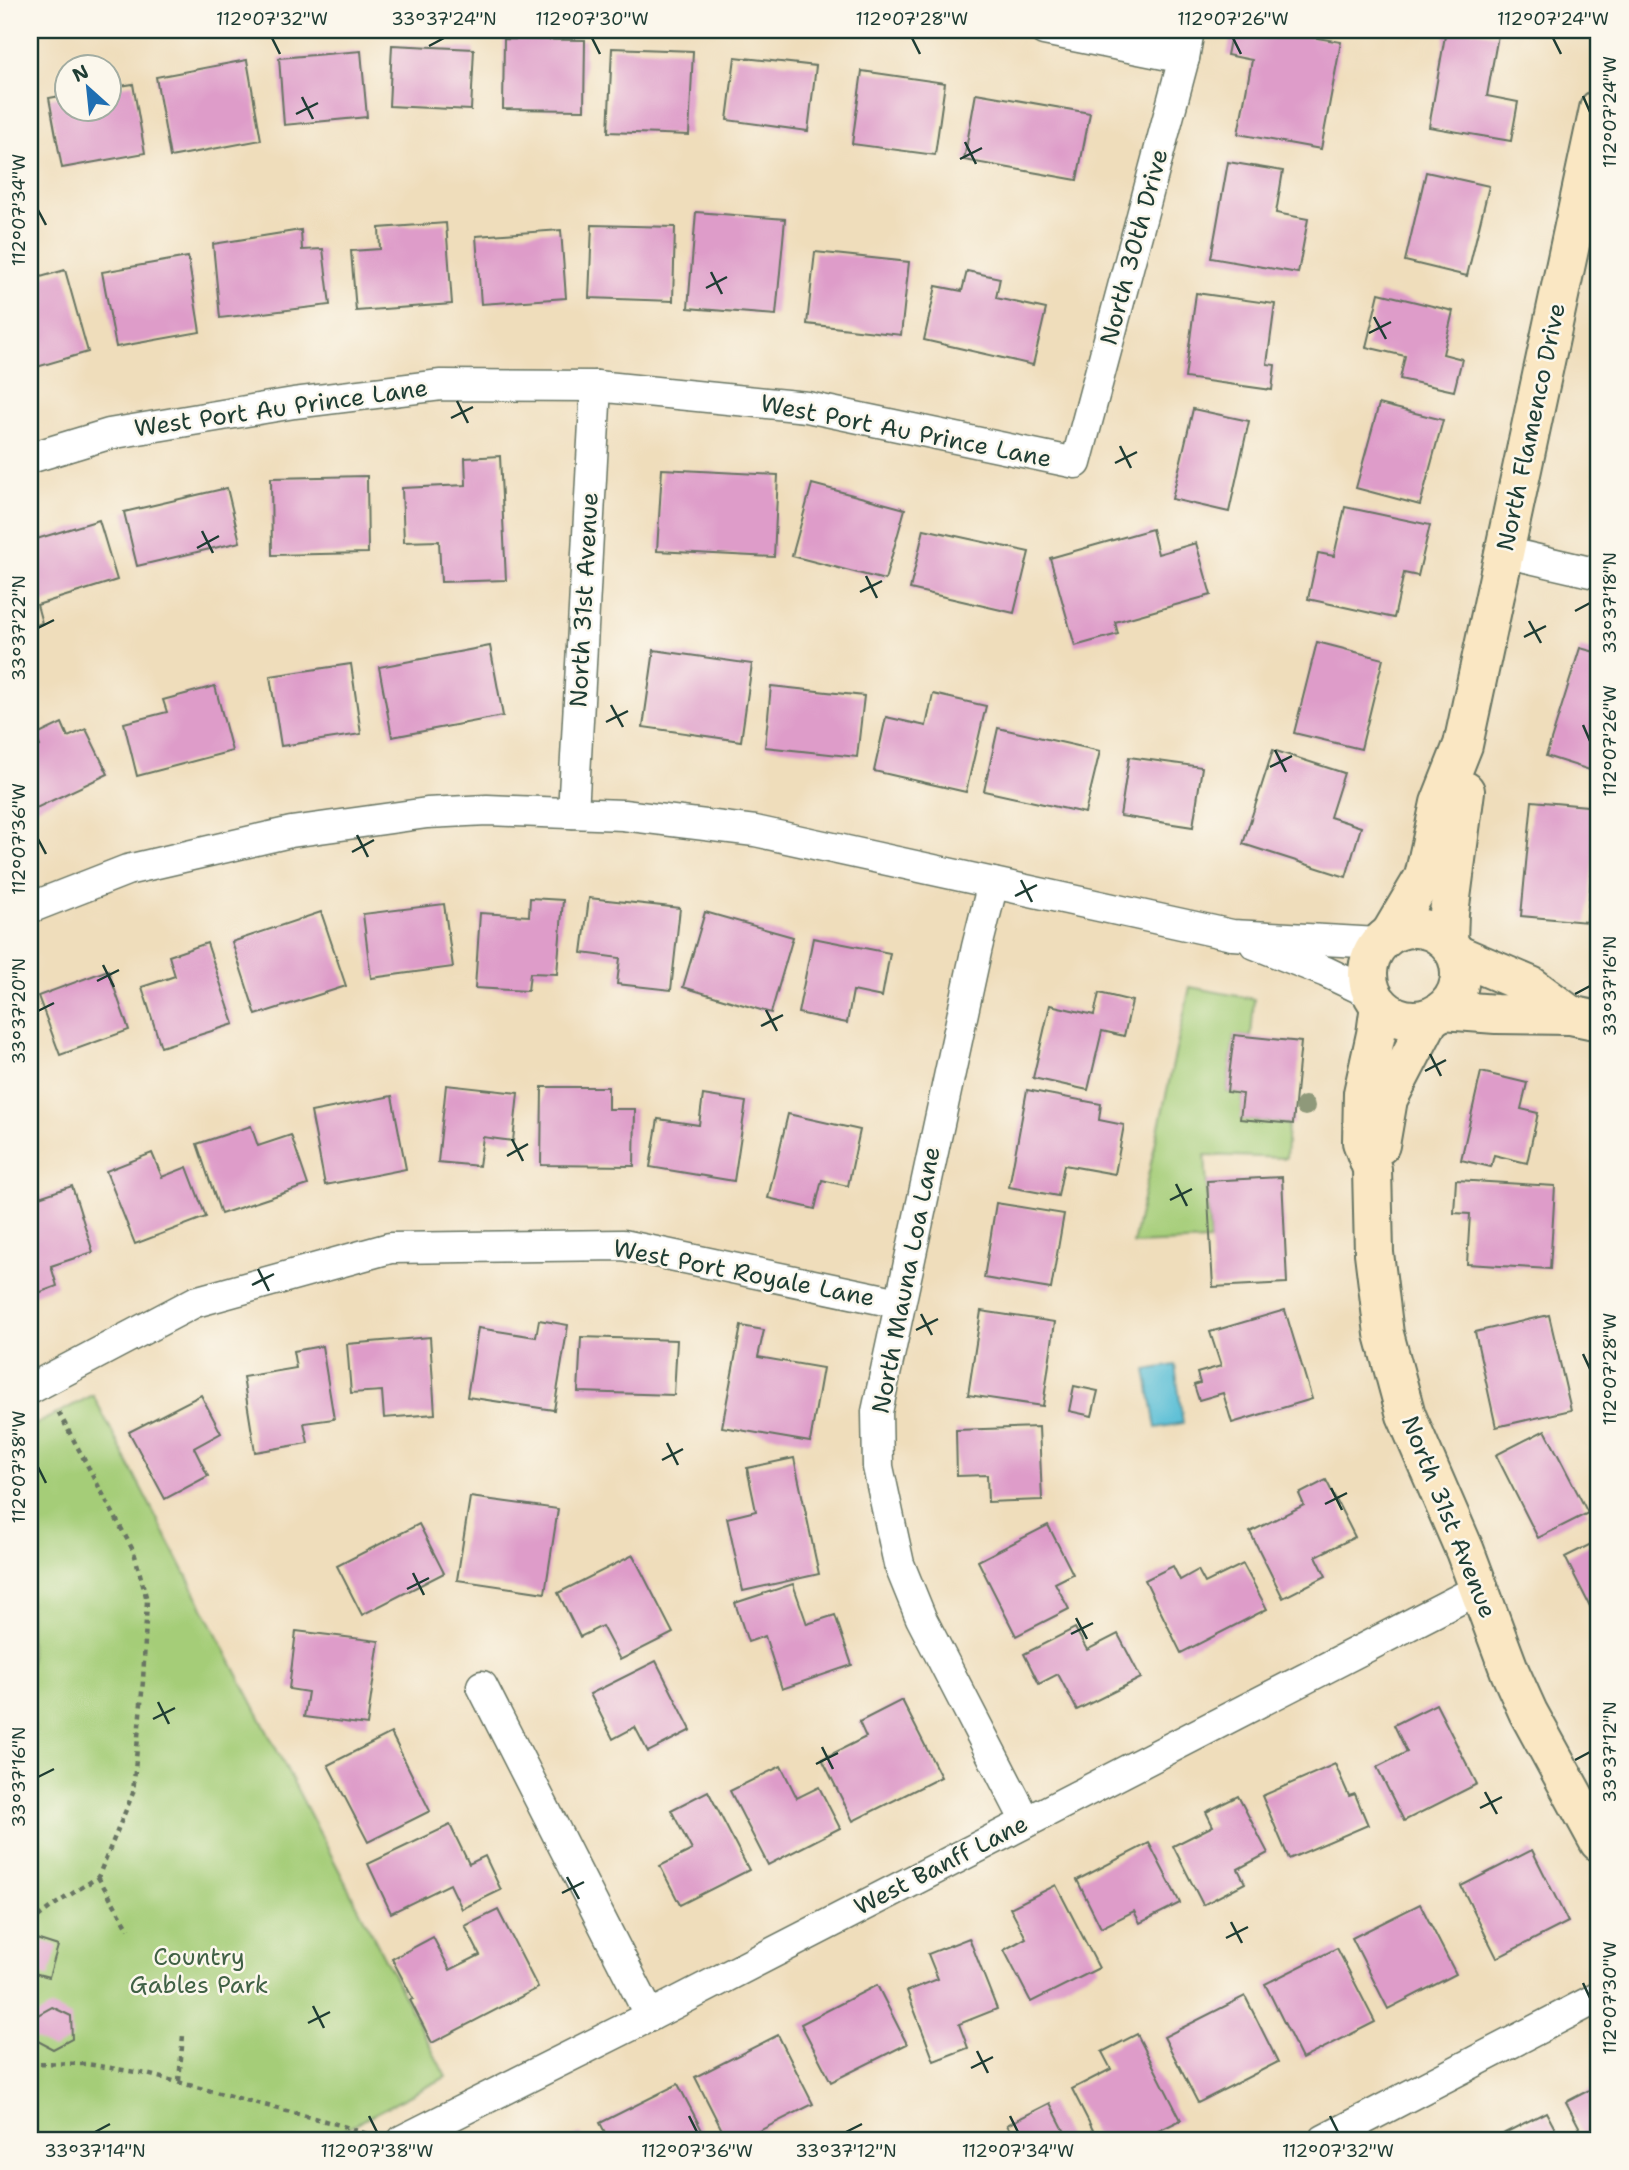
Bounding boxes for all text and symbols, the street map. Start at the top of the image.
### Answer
text: 112°07'32"W [216,7,328,31]
text: 33°37'24"N [391,7,497,31]
text: 112°07'30"W [535,7,649,31]
text: 112°07'28"W [856,7,968,31]
text: 112°07'26"W [1177,7,1289,31]
text: 112°07'24"W [1497,7,1609,31]
north arrow [52,52,122,122]
text: 112°07'24"W [1598,56,1622,168]
text: N [68,59,93,88]
street label: North 30th Drive [1092,146,1176,348]
text: 112°07'34"W [7,154,31,266]
street label: North Flamenco Drive [1489,300,1573,554]
street label: West Port Au Prince Lane [132,372,430,444]
street label: West Port Au Prince Lane [758,387,1054,475]
street label: North 31st Avenue [562,492,606,708]
text: 33°37'18"N [1598,552,1622,654]
text: 33°37'22"N [7,575,31,681]
text: 112°07'26"W [1598,685,1622,797]
text: 112°07'36"W [7,783,31,895]
text: 33°37'16"N [1598,936,1622,1036]
text: 33°37'20"N [7,958,31,1064]
street label: North Mauna Loa Lane [864,1144,948,1416]
street label: West Port Royale Lane [611,1232,877,1314]
text: 112°07'28"W [1598,1313,1622,1425]
text: 112°07'38"W [7,1411,31,1523]
street label: North 31st Avenue [1394,1411,1504,1623]
text: 33°37'12"N [1598,1701,1622,1803]
text: 33°37'16"N [7,1727,31,1827]
street label: West Banff Lane [849,1807,1033,1923]
park label: Country Gables Park [130,1941,268,2001]
text: 112°07'30"W [1598,1941,1622,2055]
text: 33°37'14"N [44,2139,146,2163]
text: 112°07'38"W [321,2139,433,2163]
text: 112°07'36"W [641,2139,753,2163]
text: 33°37'12"N [795,2139,897,2163]
text: 112°07'34"W [962,2139,1074,2163]
text: 112°07'32"W [1282,2139,1394,2163]

